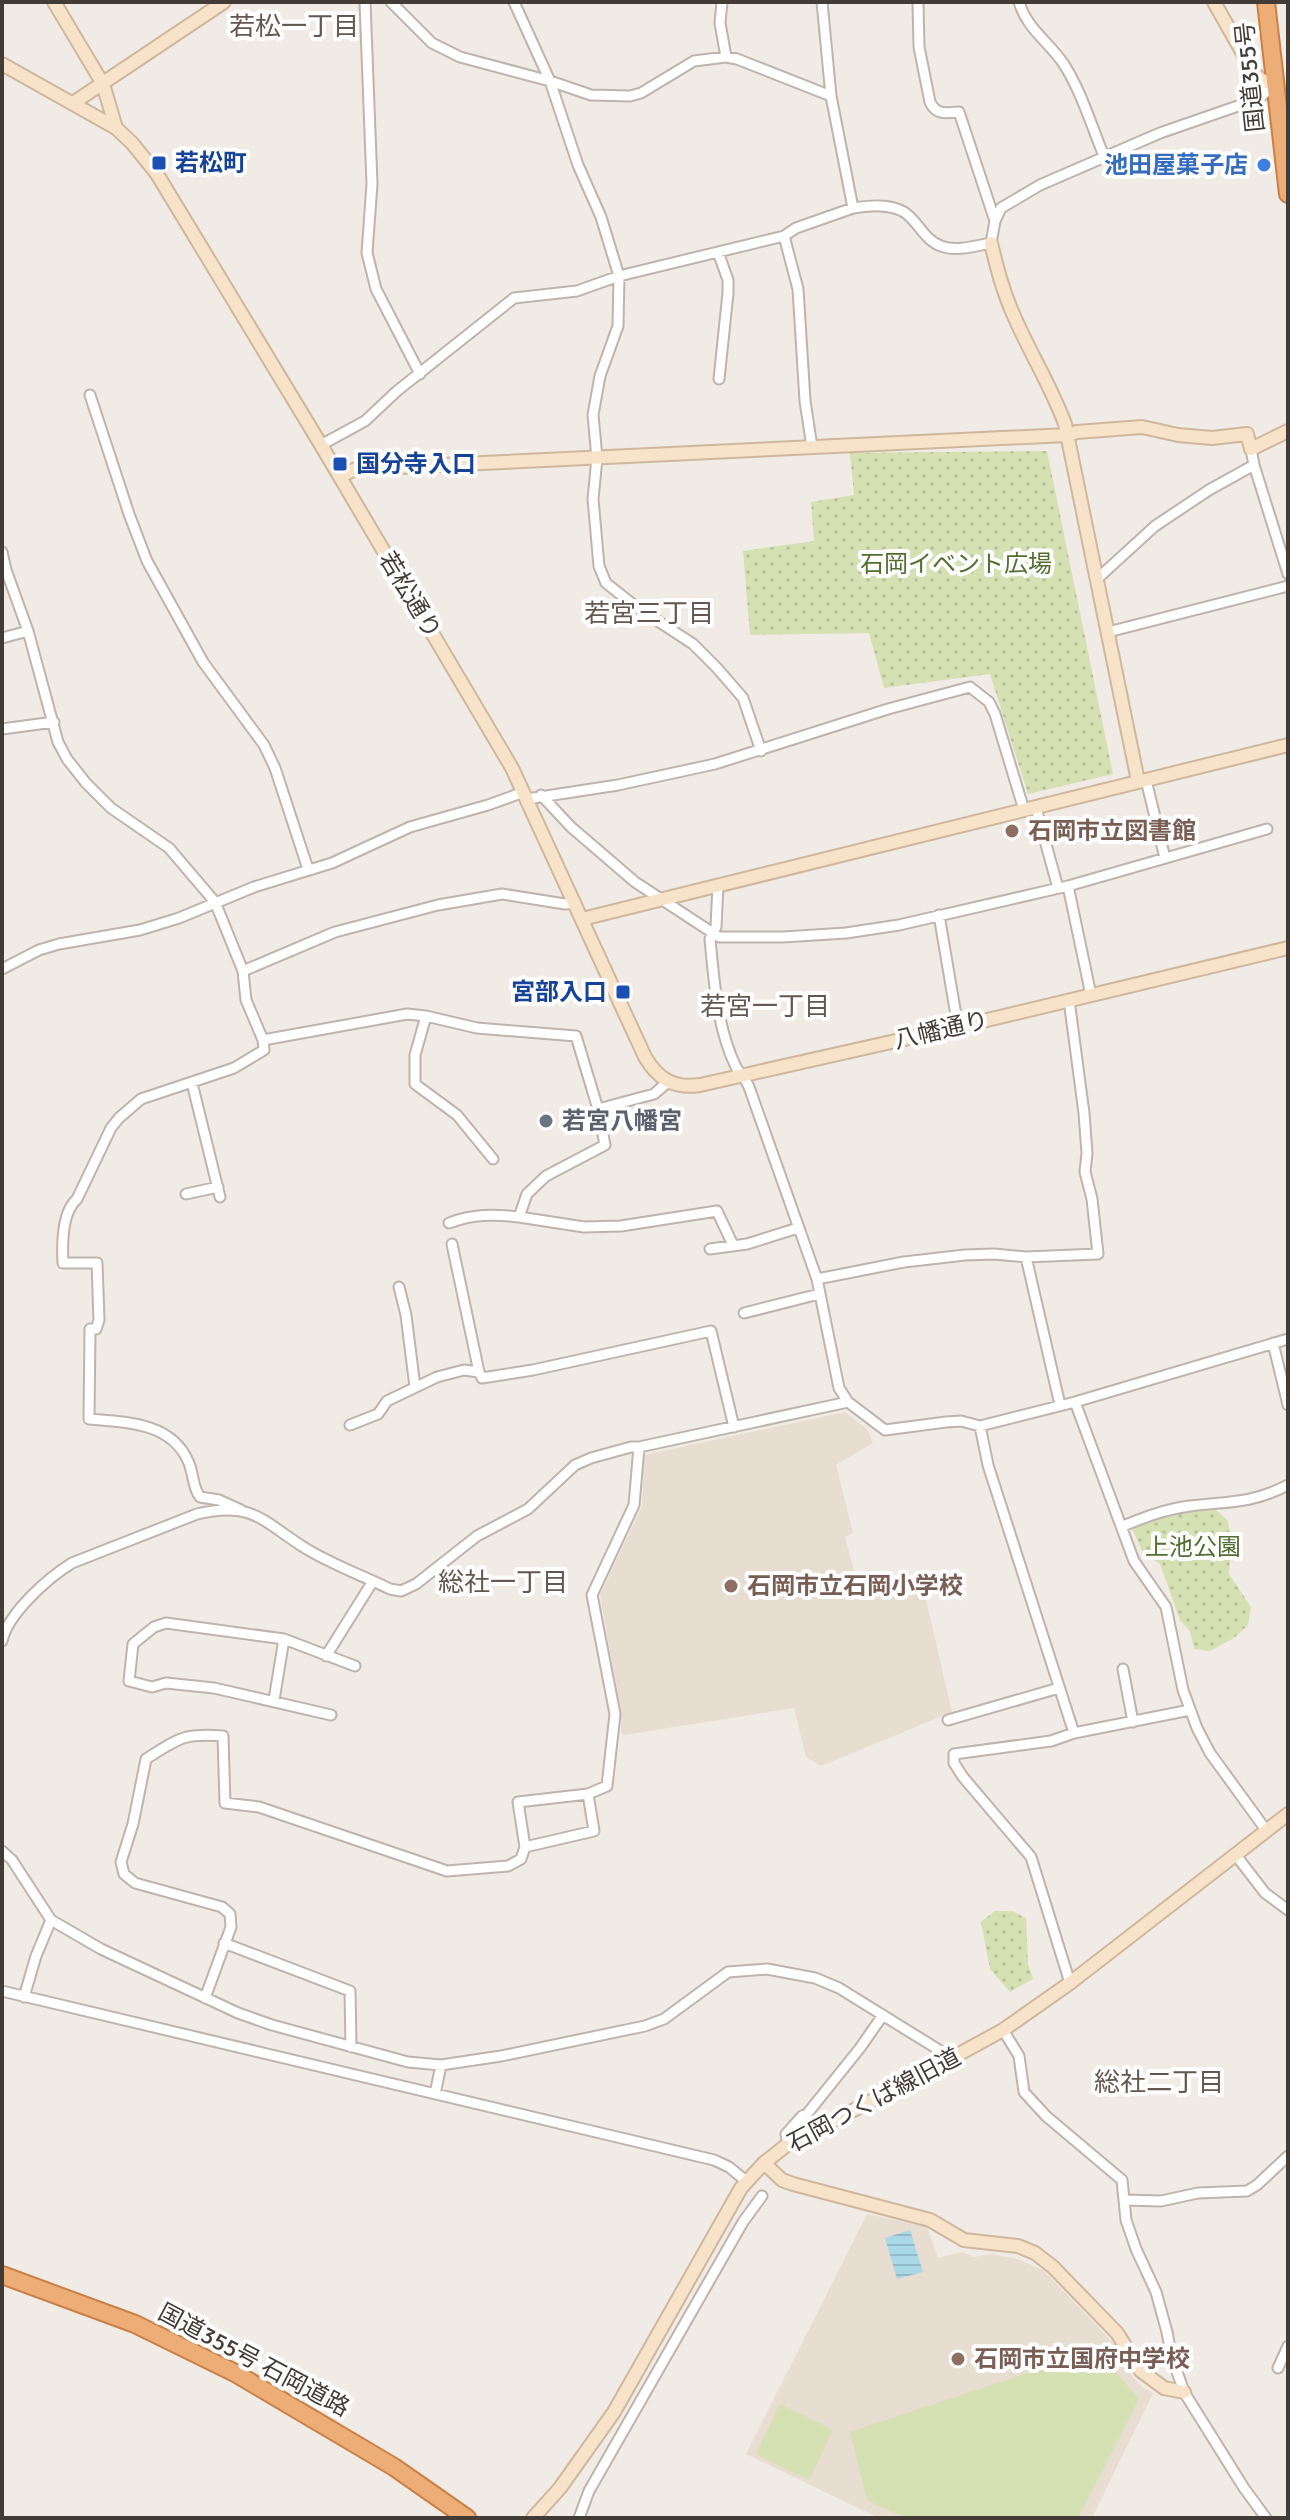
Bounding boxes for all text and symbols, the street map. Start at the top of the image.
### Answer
district label: 若松一丁目 [229,11,359,43]
street label: 国道355号 [1229,20,1271,134]
place label: 若松町 [175,148,247,178]
place label: 池田屋菓子店 [1104,150,1248,180]
marker: 若松町 [150,154,168,172]
marker: 池田屋菓子店 [1255,156,1273,174]
place label: 国分寺入口 [356,449,476,479]
marker: 国分寺入口 [331,455,349,473]
street label: 若松通り [372,546,448,644]
park label: 石岡イベント広場 [860,549,1052,579]
district label: 若宮三丁目 [584,598,714,630]
place label: 石岡市立図書館 [1028,816,1196,846]
marker: 石岡市立図書館 [1003,822,1021,840]
place label: 宮部入口 [511,977,607,1007]
marker: 宮部入口 [614,983,632,1001]
district label: 若宮一丁目 [700,991,830,1023]
street label: 八幡通り [891,1005,991,1055]
place label: 若宮八幡宮 [562,1106,682,1136]
marker: 若宮八幡宮 [537,1112,555,1130]
park label: 上池公園 [1145,1532,1241,1562]
district label: 総社一丁目 [438,1567,568,1599]
place label: 石岡市立石岡小学校 [747,1571,963,1601]
marker: 石岡市立石岡小学校 [722,1577,740,1595]
street label: 石岡つくば線旧道 [782,2042,966,2158]
district label: 総社二丁目 [1094,2067,1224,2099]
street label: 国道355号 石岡道路 [153,2297,355,2423]
place label: 石岡市立国府中学校 [974,2344,1190,2374]
marker: 石岡市立国府中学校 [949,2350,967,2368]

